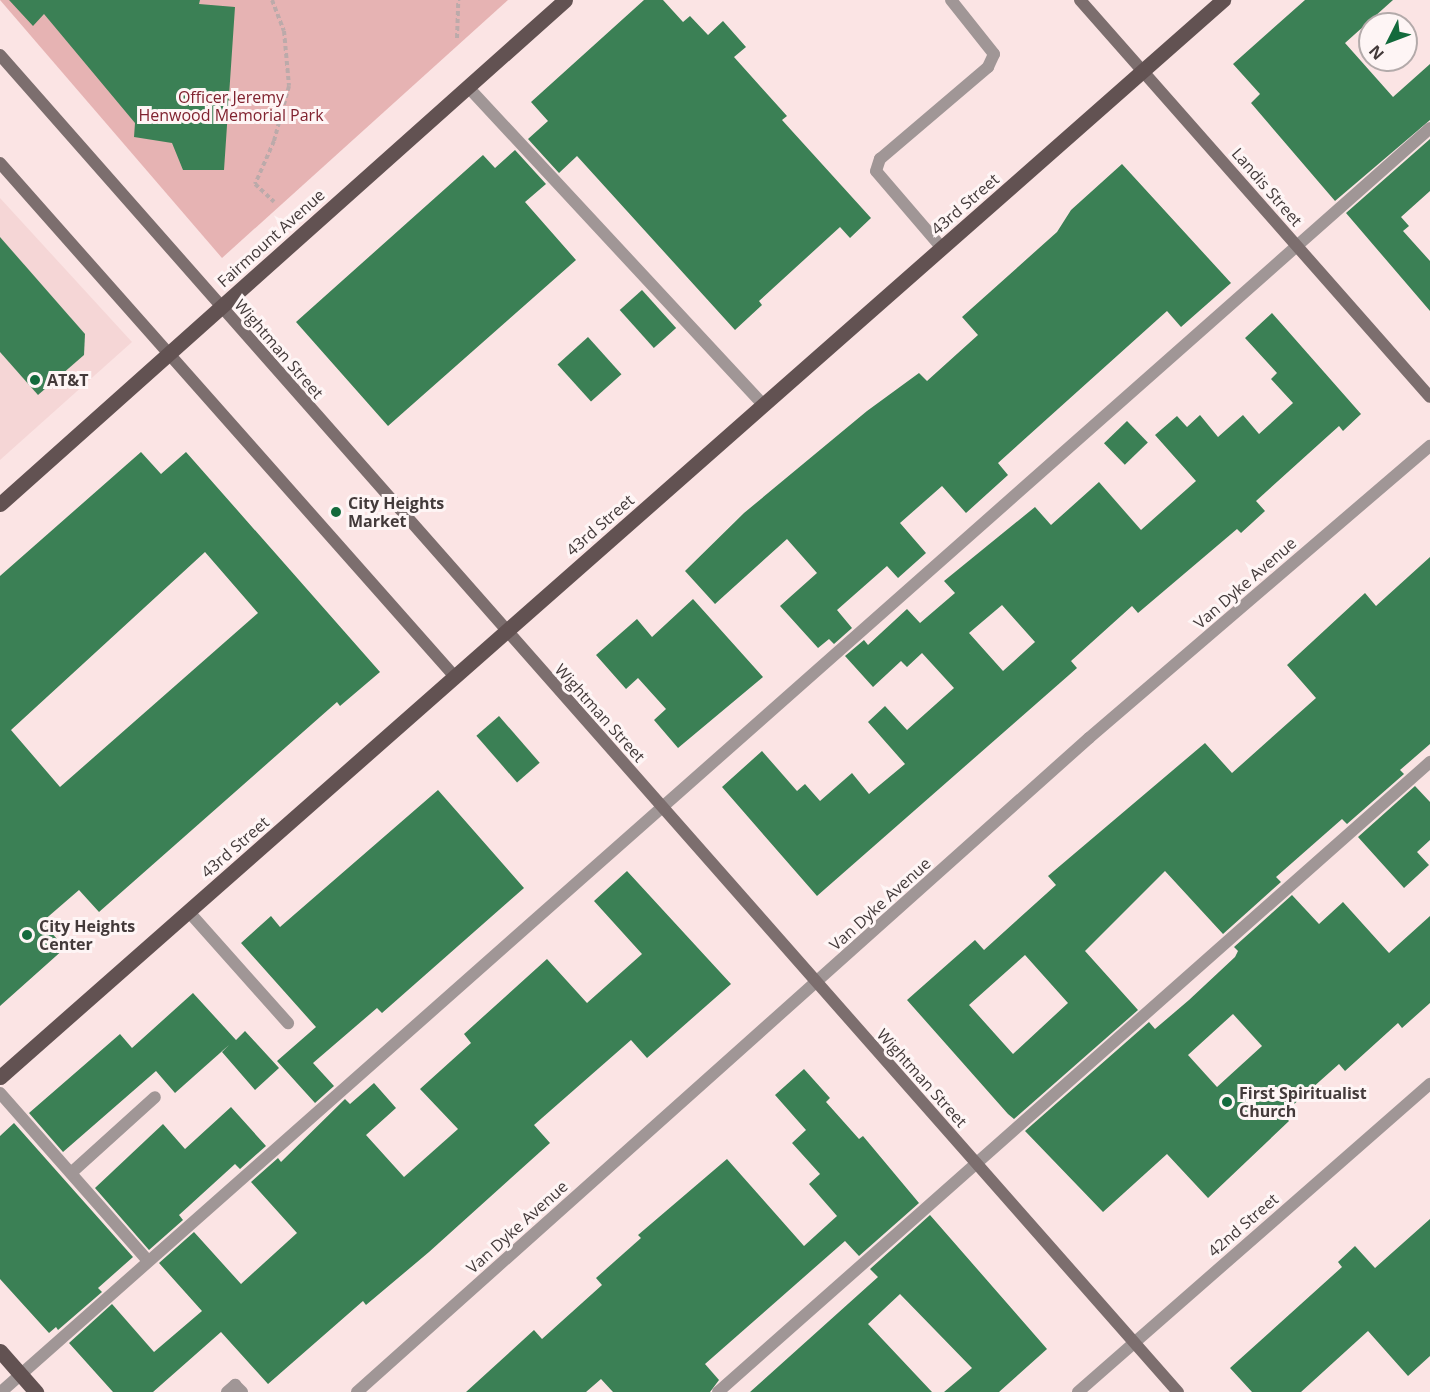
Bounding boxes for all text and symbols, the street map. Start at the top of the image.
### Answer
north arrow [1358,12,1418,72]
text: N [1364,41,1389,65]
park label: Officer Jeremy Henwood Memorial Park [138,87,324,125]
street label: Landis Street [1228,144,1306,230]
street label: 43rd Street [927,169,1003,239]
street label: Fairmount Avenue [214,185,328,291]
street label: Wightman Street [231,295,327,403]
place label: AT&T [47,370,89,390]
marker: AT&T [28,373,42,387]
street label: 43rd Street [562,490,638,560]
place label: City Heights Market [348,493,444,531]
marker: City Heights Market [329,505,343,519]
street label: Van Dyke Avenue [1190,533,1300,633]
street label: Wightman Street [551,660,649,766]
street label: 43rd Street [197,812,273,882]
street label: Van Dyke Avenue [826,854,934,954]
place label: City Heights Center [39,916,135,954]
marker: City Heights Center [20,928,34,942]
street label: Wightman Street [873,1025,971,1131]
place label: First Spiritualist Church [1239,1083,1367,1121]
marker: First Spiritualist Church [1220,1095,1234,1109]
street label: Van Dyke Avenue [463,1177,571,1277]
street label: 42nd Street [1204,1189,1282,1261]

